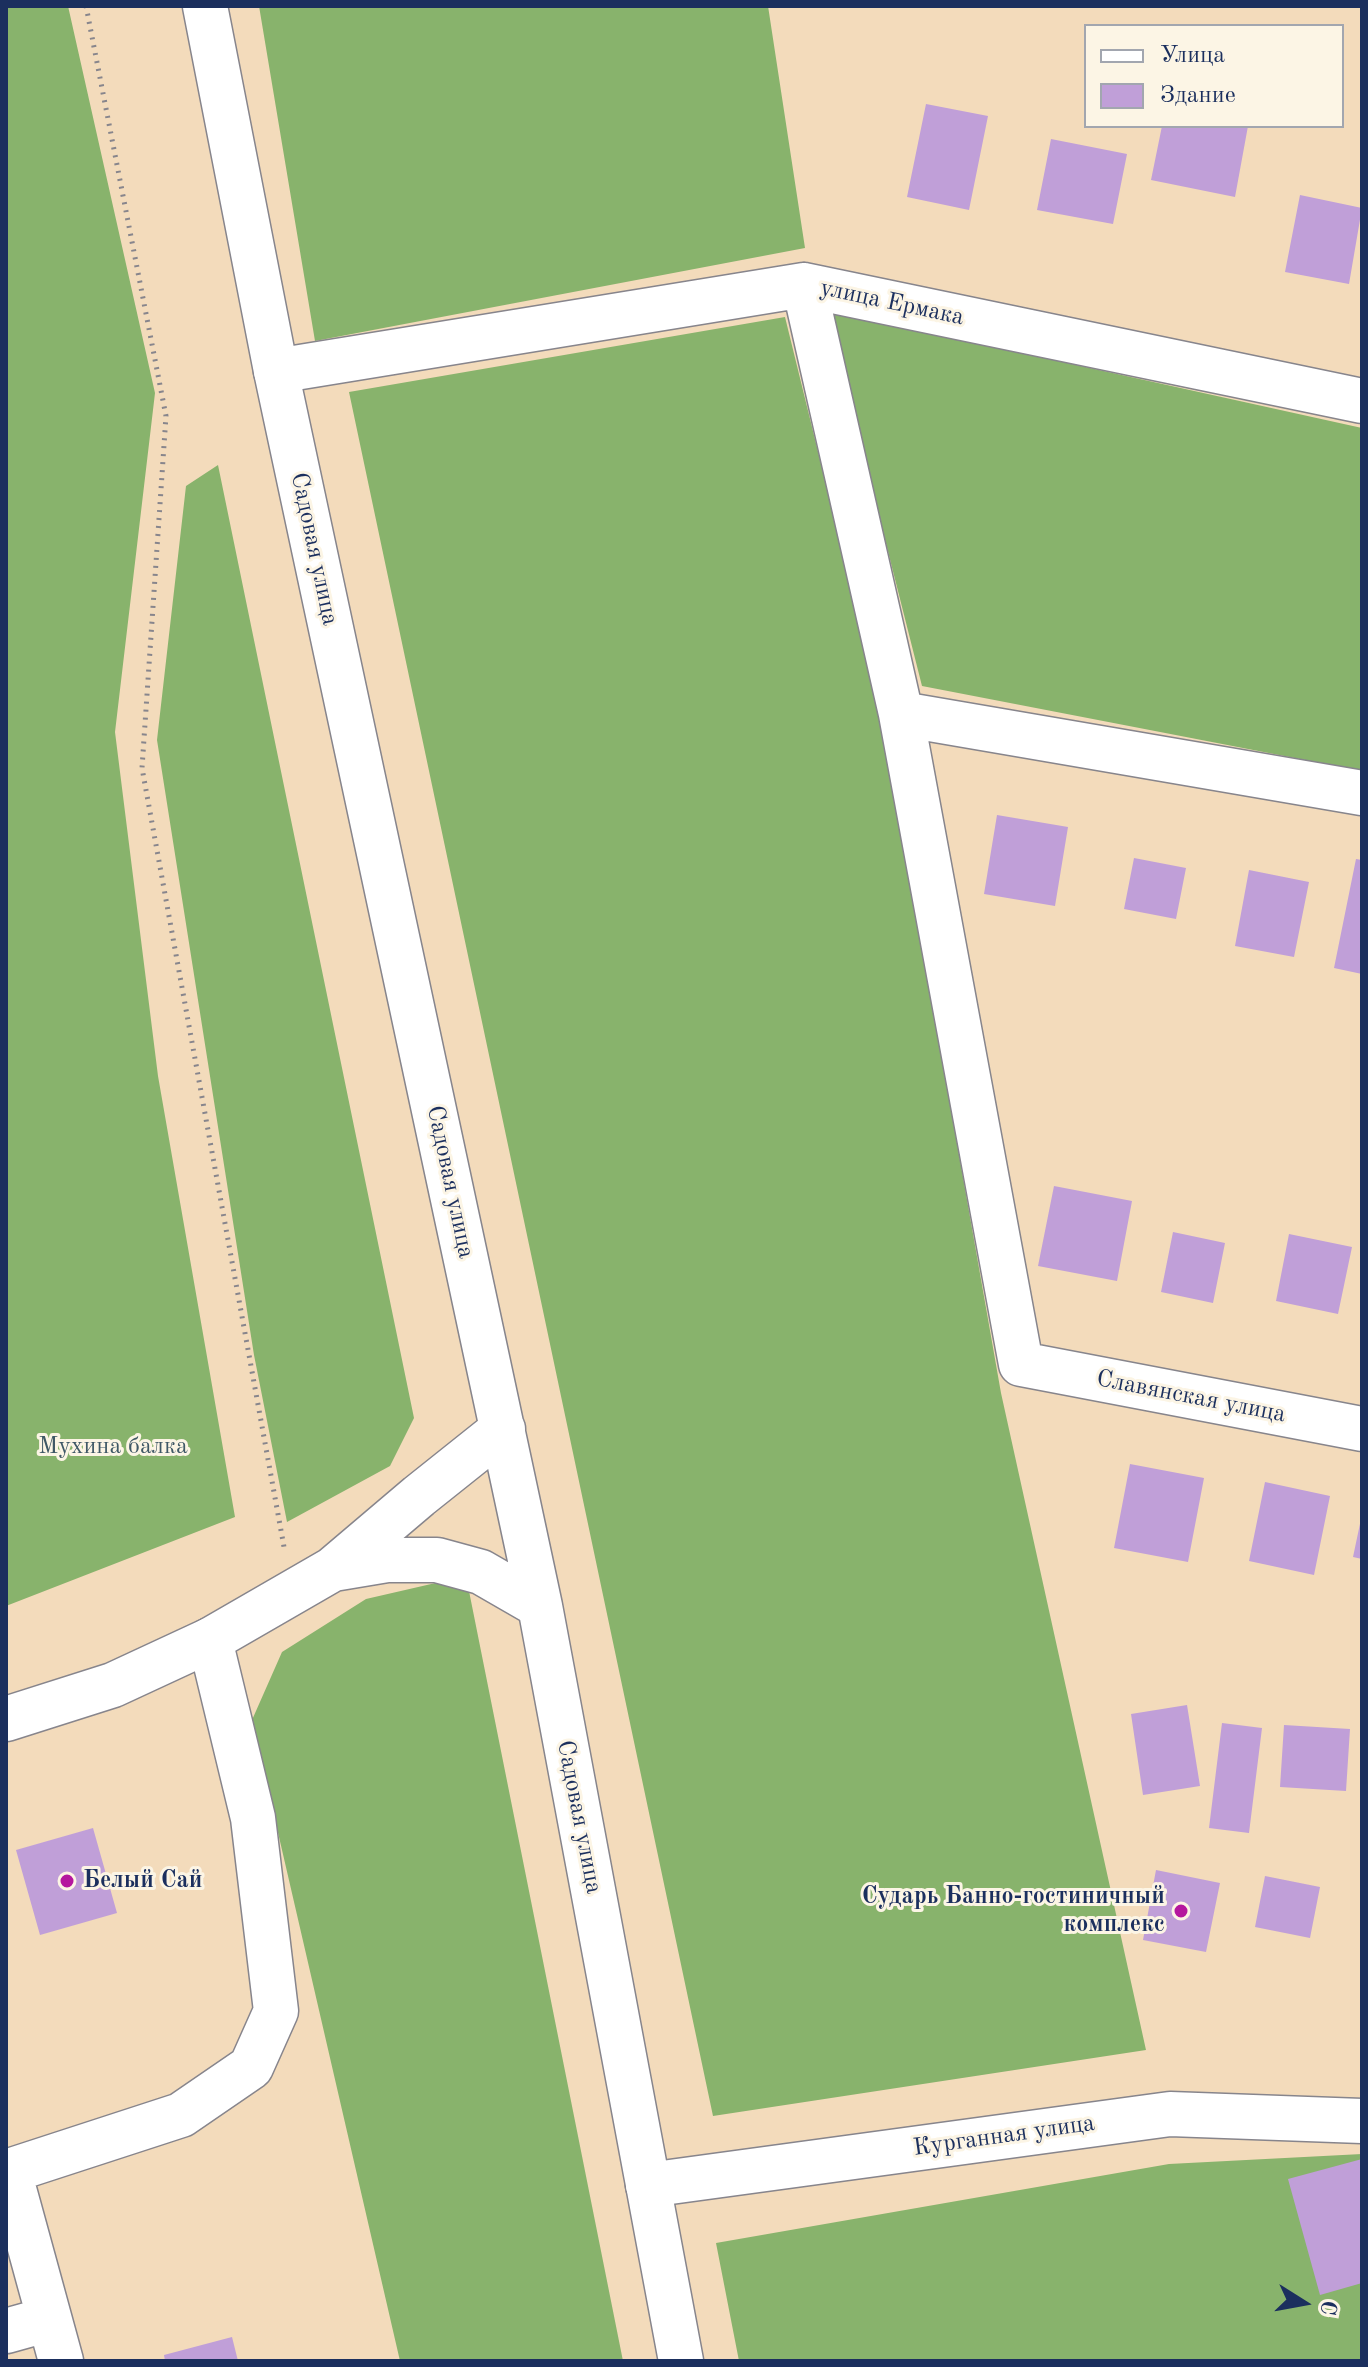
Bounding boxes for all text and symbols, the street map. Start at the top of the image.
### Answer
legend [1084,24,1344,128]
text: Улица [1160,44,1225,68]
text: Здание [1160,84,1236,108]
street label: улица Ермака [817,274,967,332]
street label: Садовая улица [284,470,344,628]
street label: Садовая улица [420,1103,480,1261]
street label: Славянская улица [1094,1365,1288,1429]
park label: Мухина балка [38,1433,188,1461]
street label: Садовая улица [550,1738,608,1896]
place label: Белый Сай [83,1867,202,1895]
marker: Белый Сай [58,1872,76,1890]
place label: Сударь Банно-гостиничный комплекс [862,1883,1165,1939]
marker: Сударь Банно-гостиничный комплекс [1172,1902,1190,1920]
street label: Курганная улица [911,2109,1097,2163]
north arrow [1264,2263,1344,2343]
text: С [1315,2298,1340,2317]

